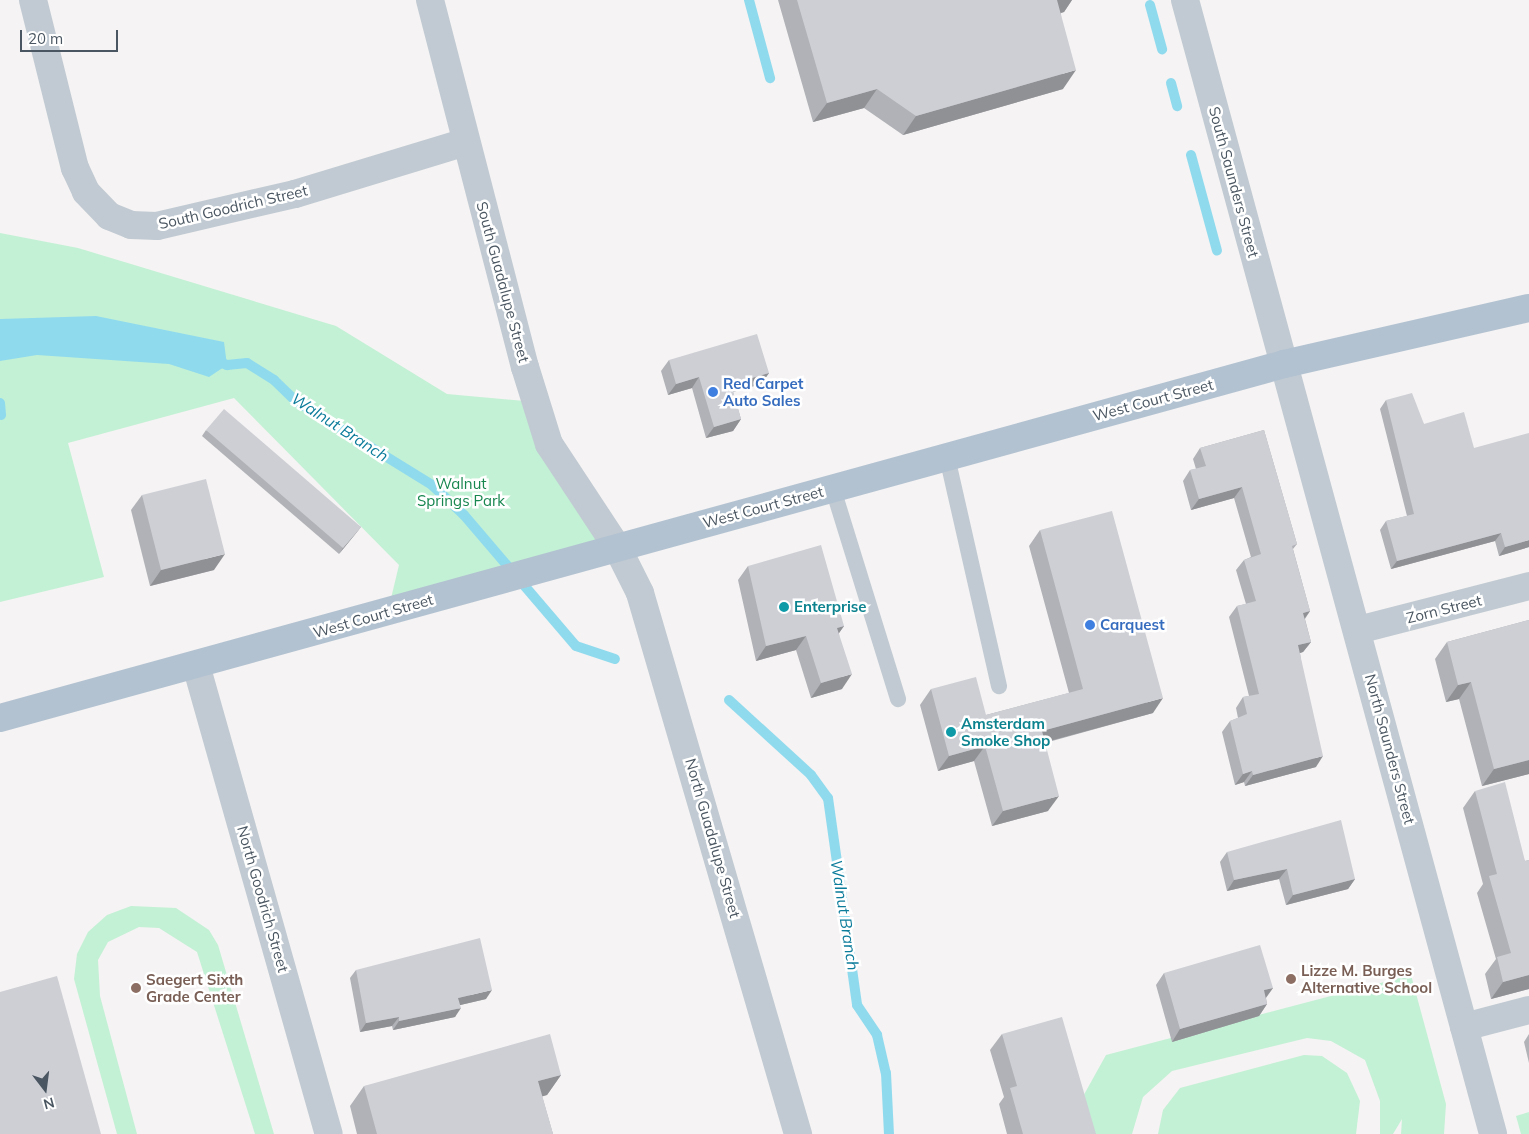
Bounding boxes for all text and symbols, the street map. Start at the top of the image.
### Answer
scale bar [22,20,120,52]
text: 20 m [28,29,63,48]
street label: South Saunders Street [1205,104,1263,260]
street label: South Goodrich Street [157,181,309,233]
street label: South Guadalupe Street [473,200,533,364]
place label: Red Carpet Auto Sales [723,374,803,409]
street label: West Court Street [1091,375,1215,425]
marker: Red Carpet Auto Sales [707,386,719,398]
water label: Walnut Branch [288,389,392,465]
park label: Walnut Springs Park [417,474,505,509]
street label: West Court Street [701,482,825,532]
street label: West Court Street [311,590,435,642]
street label: Zorn Street [1405,591,1483,627]
place label: Enterprise [794,598,867,616]
marker: Enterprise [778,601,790,613]
place label: Carquest [1100,616,1165,634]
marker: Carquest [1084,619,1096,631]
street label: North Saunders Street [1361,672,1419,826]
place label: Amsterdam Smoke Shop [961,714,1050,749]
marker: Amsterdam Smoke Shop [945,726,957,738]
street label: North Guadalupe Street [682,756,744,920]
street label: North Goodrich Street [233,824,293,974]
water label: Walnut Branch [827,858,863,972]
place label: Lizze M. Burges Alternative School [1301,961,1432,996]
place label: Saegert Sixth Grade Center [146,970,243,1005]
marker: Lizze M. Burges Alternative School [1285,973,1297,985]
marker: Saegert Sixth Grade Center [130,982,142,994]
north arrow [20,1064,70,1114]
text: N [41,1093,56,1114]

